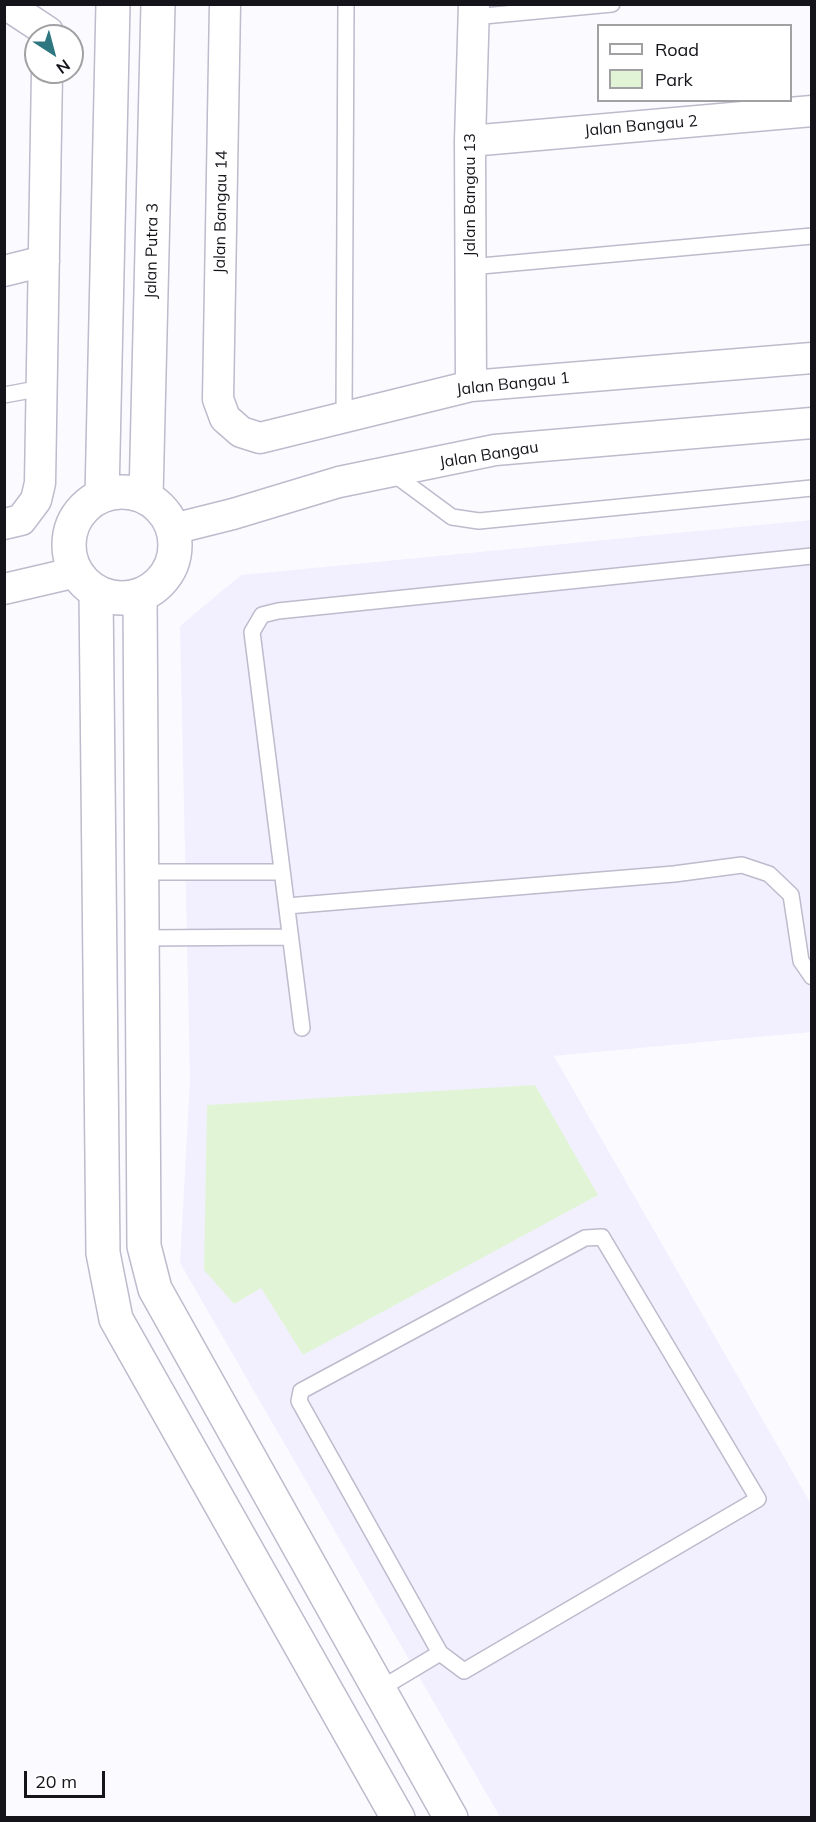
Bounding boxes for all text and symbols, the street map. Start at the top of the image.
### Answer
north arrow [24,24,84,84]
legend [597,24,792,102]
text: Road [655,38,699,61]
text: N [53,55,74,79]
text: Park [655,68,693,91]
street label: Jalan Bangau 2 [583,111,699,141]
street label: Jalan Bangau 13 [460,133,480,257]
street label: Jalan Bangau 14 [210,150,232,274]
street label: Jalan Putra 3 [142,203,162,299]
street label: Jalan Bangau 1 [455,368,571,400]
street label: Jalan Bangau [438,438,540,472]
scale bar [27,1759,108,1797]
text: 20 m [35,1770,77,1793]

